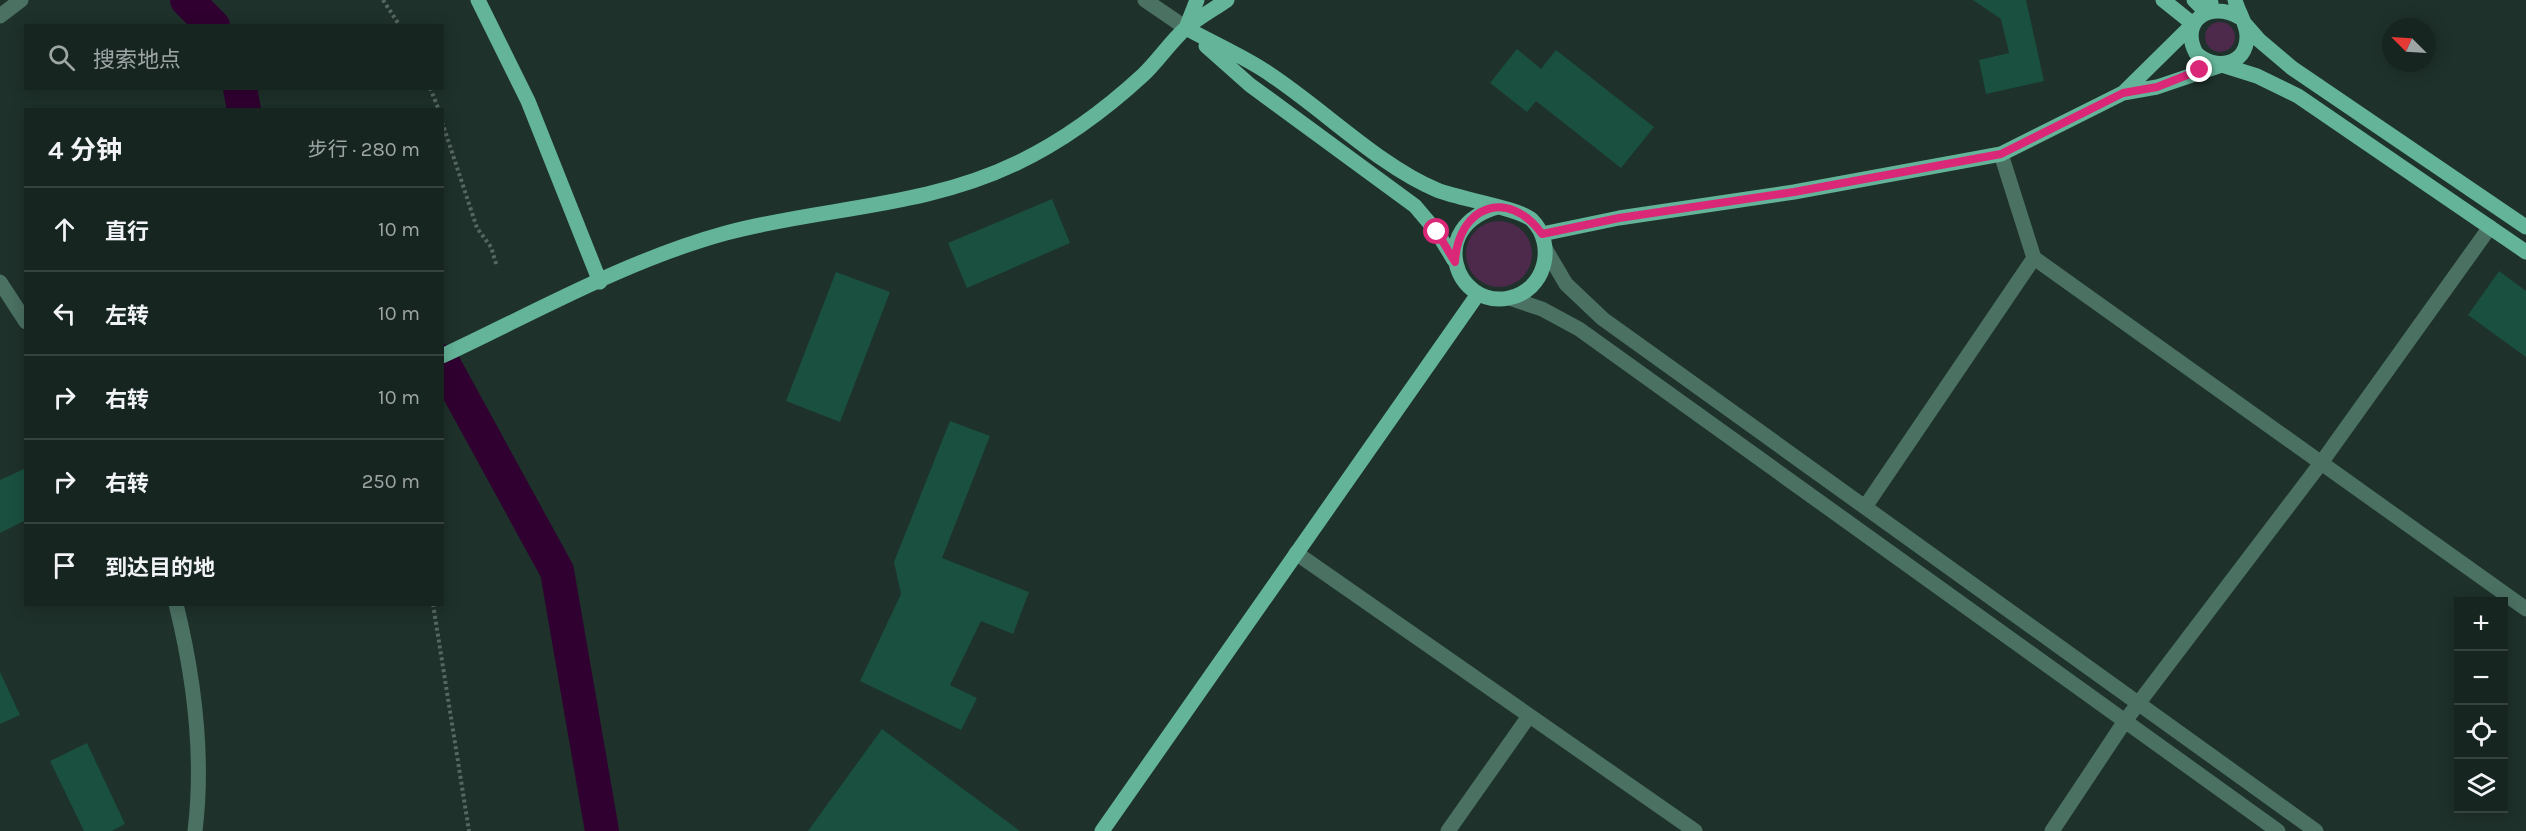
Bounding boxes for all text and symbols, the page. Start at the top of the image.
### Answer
north arrow [2382,18,2436,72]
search box [24,24,444,90]
icon: search [45,41,78,74]
text: 搜索地点 [93,47,181,73]
route end [2186,56,2212,82]
text: 4 分钟 [48,135,122,166]
text: 步行 · 280 m [308,138,420,161]
icon: ahead [48,213,81,246]
text: 10 m [378,218,420,241]
route start [1423,218,1449,244]
text: 直行 [105,219,149,245]
icon: left [48,297,81,330]
text: 10 m [378,302,420,325]
text: 左转 [105,303,149,329]
icon: right [48,381,81,414]
text: 10 m [378,386,420,409]
text: 右转 [105,387,149,413]
icon: right [48,465,81,498]
text: 250 m [362,470,420,493]
text: 右转 [105,471,149,497]
icon: arrive [48,549,81,582]
text: 到达目的地 [105,555,215,581]
map controls [2454,597,2508,813]
button: + [2454,597,2508,651]
button: − [2454,651,2508,705]
button: locate [2454,705,2508,759]
button: layers [2454,759,2508,813]

